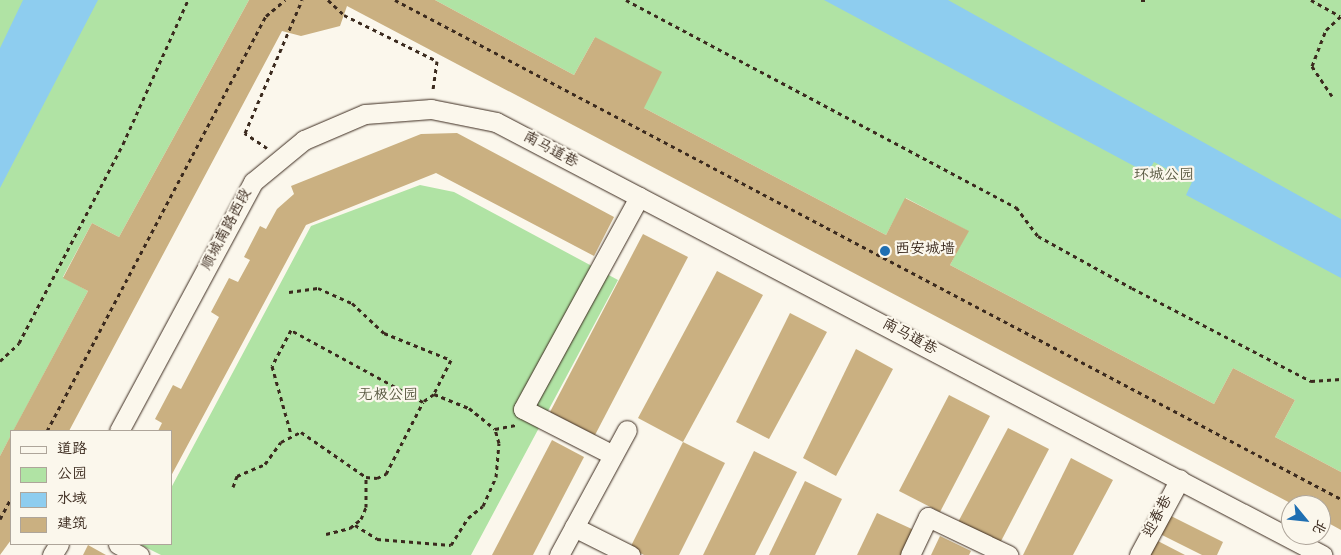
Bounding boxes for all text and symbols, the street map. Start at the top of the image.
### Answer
street label: 南马道巷 [519,129,581,173]
park label: 环城公园 [1134,168,1194,186]
street label: 顺城南路西段 [199,186,257,274]
place label: 西安城墙 [895,242,955,260]
marker: 西安城墙 [879,245,891,257]
street label: 南马道巷 [878,316,940,360]
park label: 无极公园 [358,388,418,406]
legend [10,430,172,545]
text: 道路 [57,439,87,461]
text: 公园 [57,464,87,486]
text: 水域 [57,489,87,511]
street label: 迎春巷 [1140,493,1178,541]
north arrow [1281,495,1331,545]
text: 建筑 [57,514,87,536]
text: 北 [1306,516,1330,537]

